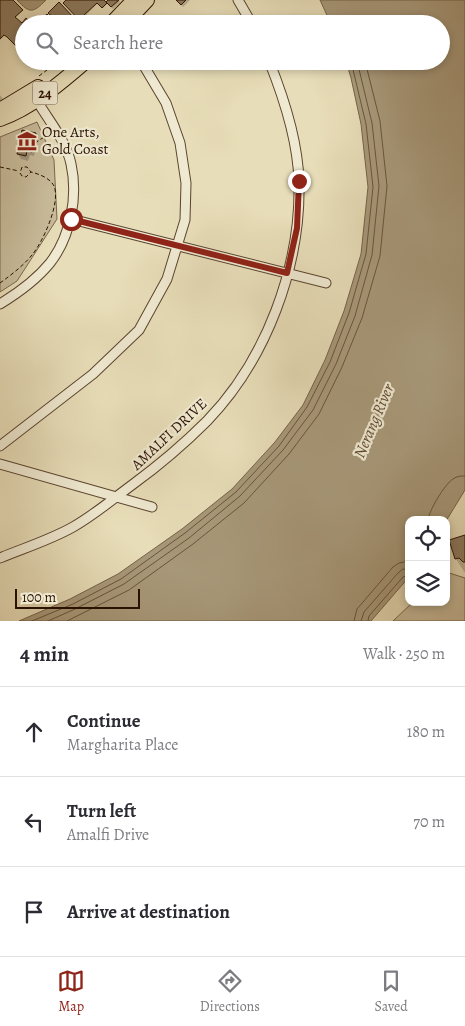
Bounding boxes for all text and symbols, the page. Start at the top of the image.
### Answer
search box [15,15,450,70]
icon: search [33,29,61,57]
text: Search here [73,30,163,56]
road number: 24 [32,82,58,105]
place label: One Arts, Gold Coast [42,122,108,159]
museum icon: One Arts, Gold Coast [16,130,38,152]
route end [288,170,311,193]
route start [60,208,83,231]
water label: Nerang River [349,380,400,461]
street label: AMALFI DRIVE [126,394,211,475]
map controls [405,516,450,606]
button: locate [405,516,450,561]
button: layers [405,561,450,606]
scale bar [15,586,140,609]
text: 100 m [22,588,56,607]
text: 4 min [20,640,69,668]
text: Walk · 250 m [363,643,445,665]
text: Continue [67,708,141,734]
icon: ahead [20,718,48,746]
text: 180 m [407,721,445,743]
text: Margharita Place [67,734,178,756]
text: Turn left [67,798,136,824]
icon: left [20,808,48,836]
text: 70 m [413,811,445,833]
text: Amalfi Drive [67,824,149,846]
icon: arrive [20,898,48,926]
text: Arrive at destination [67,899,230,925]
tab: Map [57,967,85,1016]
tab: Directions [200,967,260,1016]
tab: Saved [375,967,408,1016]

